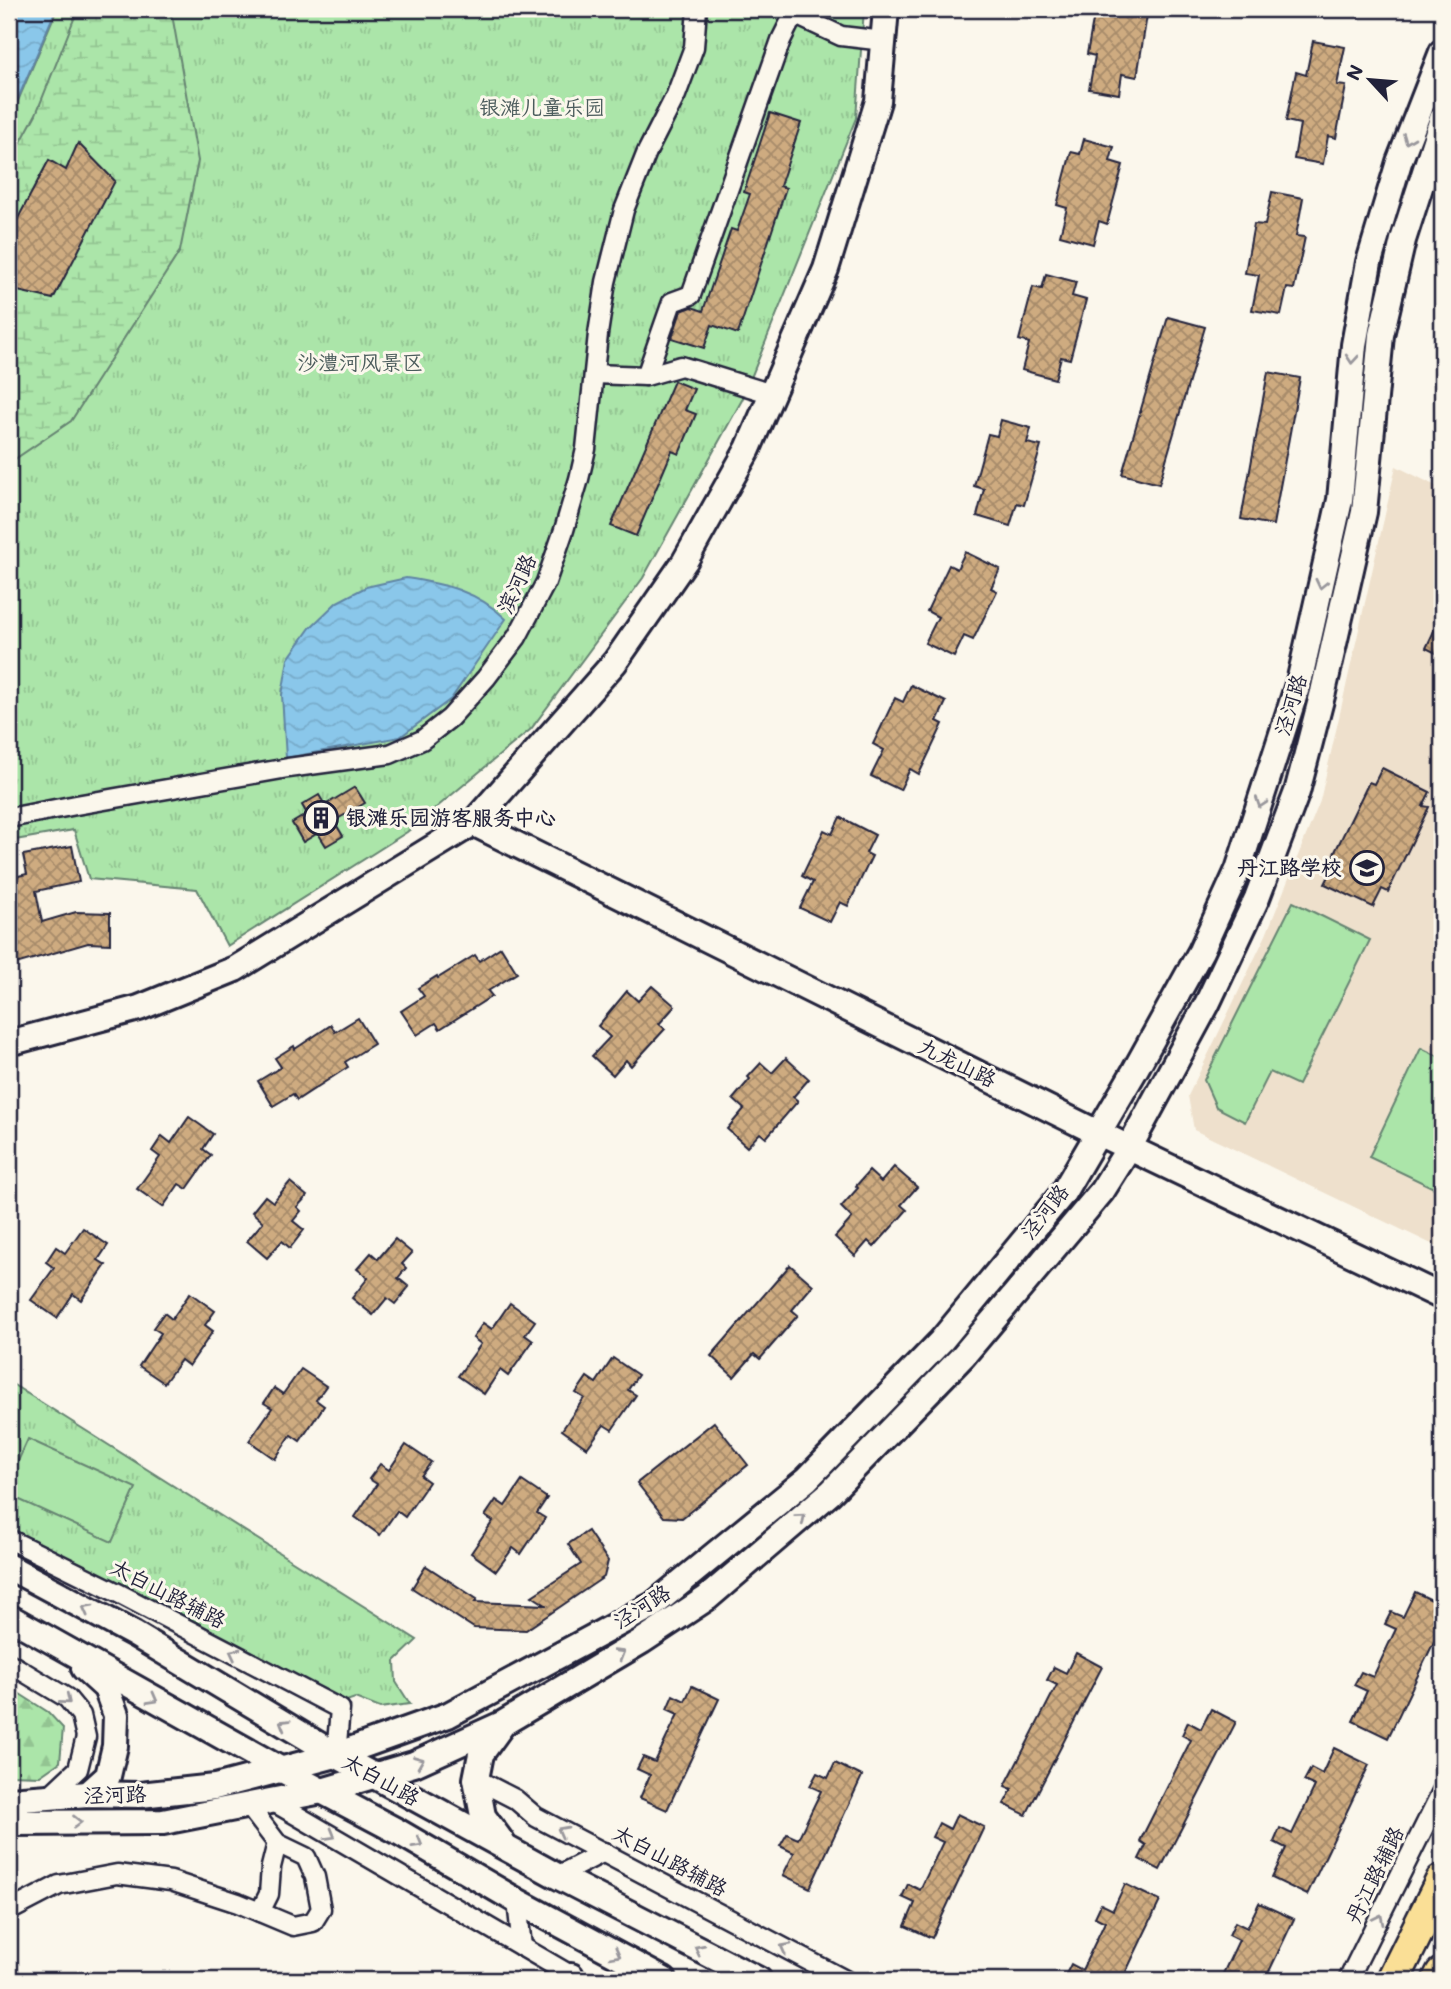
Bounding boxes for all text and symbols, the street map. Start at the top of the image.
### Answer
north arrow [1336,46,1406,116]
text: N [1340,60,1369,84]
park label: 银滩儿童乐园 [479,93,605,120]
one-way arrow [1403,132,1417,144]
park label: 沙澧河风景区 [297,348,423,375]
one-way arrow [1345,353,1360,364]
street label: 滨河路 [490,549,541,618]
one-way arrow [1315,577,1330,589]
street label: 泾河路 [1267,670,1312,739]
one-way arrow [1255,796,1269,808]
building icon: 银滩乐园游客服务中心 [302,799,340,837]
place label: 银滩乐园游客服务中心 [346,803,556,830]
school or university icon: 丹江路学校 [1348,849,1386,887]
place label: 丹江路学校 [1237,853,1342,880]
street label: 九龙山路 [914,1031,1001,1092]
street label: 泾河路 [1014,1178,1074,1244]
one-way arrow [793,1514,806,1526]
street label: 太白山路辅路 [106,1552,231,1633]
street label: 泾河路 [607,1578,675,1634]
one-way arrow [82,1604,94,1617]
one-way arrow [228,1648,241,1661]
one-way arrow [612,1649,625,1662]
one-way arrow [146,1691,159,1704]
one-way arrow [58,1692,71,1704]
one-way arrow [278,1719,291,1732]
street label: 太白山路 [338,1747,425,1811]
one-way arrow [412,1755,425,1769]
street label: 泾河路 [83,1779,147,1808]
one-way arrow [72,1815,83,1830]
street label: 太白山路辅路 [609,1818,733,1901]
street label: 丹江路辅路 [1339,1821,1409,1927]
one-way arrow [557,1825,569,1839]
one-way arrow [324,1827,337,1840]
one-way arrow [410,1835,423,1848]
one-way arrow [1370,1914,1384,1926]
one-way arrow [780,1943,793,1956]
one-way arrow [694,1944,706,1957]
one-way arrow [609,1946,621,1959]

